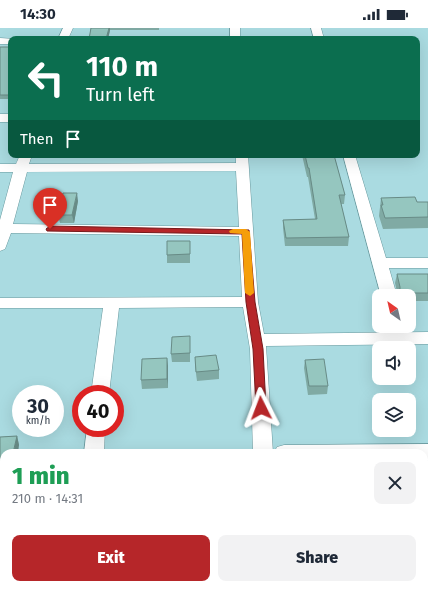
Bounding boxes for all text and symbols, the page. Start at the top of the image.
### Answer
text: 14:30 [20,5,56,23]
text: 110 m [86,50,158,83]
icon: left [20,52,72,104]
text: Turn left [86,84,155,106]
icon: arrive [62,128,84,150]
text: Then [20,130,54,148]
pin [33,188,67,229]
icon: arrive [39,194,61,216]
north arrow [372,289,416,333]
map controls [372,289,416,437]
button: sound [372,341,416,385]
speed limit sign: 40 [72,385,124,437]
position arrow [240,387,282,429]
button: layers [372,393,416,437]
text: 30 [27,394,49,418]
text: km/h [26,415,50,427]
text: 1 min [12,462,70,490]
button: close [374,462,416,504]
text: 210 m · 14:31 [12,491,83,506]
button: Exit [12,535,210,581]
button: Share [218,535,416,581]

